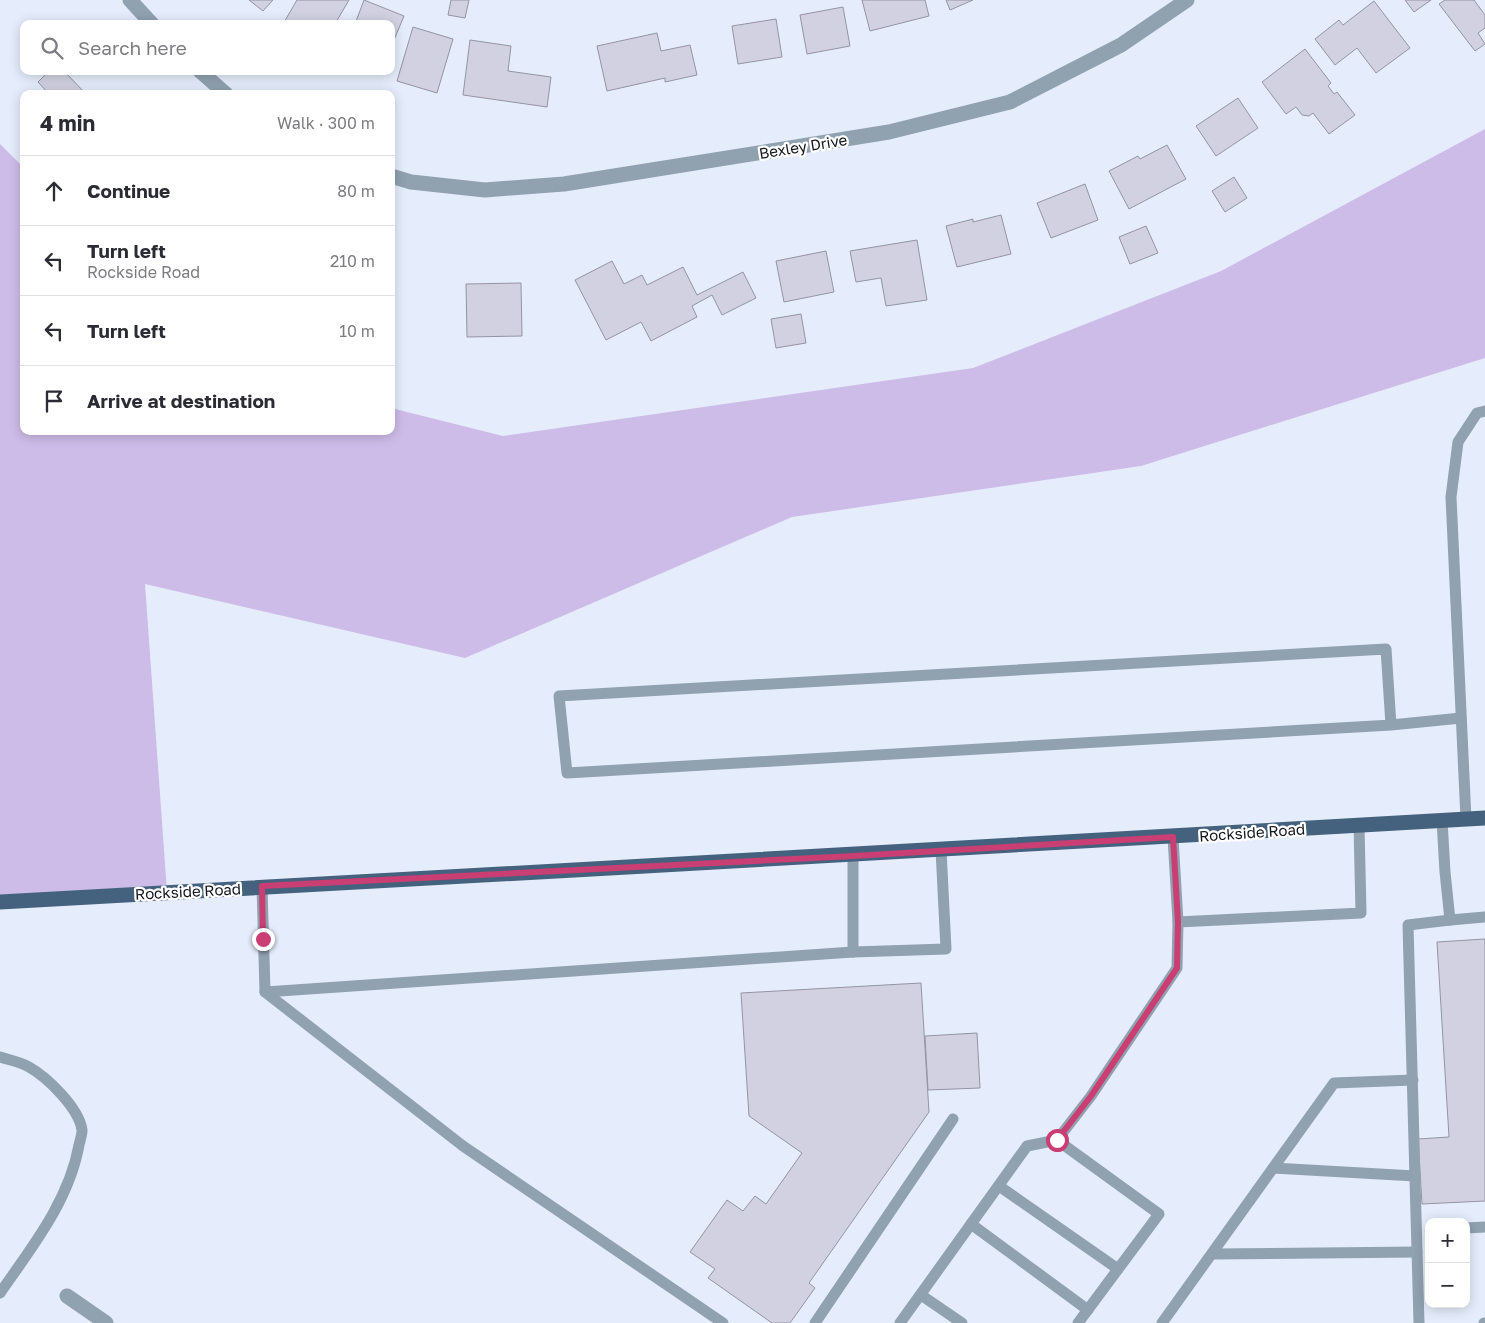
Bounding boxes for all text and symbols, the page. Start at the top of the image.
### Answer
search box [20,20,395,75]
icon: search [38,34,66,62]
text: Search here [78,36,187,59]
text: 4 min [40,110,95,136]
text: Walk · 300 m [277,113,375,133]
street label: Bexley Drive [758,130,849,162]
icon: ahead [40,177,68,205]
text: Continue [87,179,170,202]
text: 80 m [337,181,375,201]
text: Turn left [87,239,166,262]
icon: left [40,247,68,275]
text: 210 m [330,251,375,271]
text: Rockside Road [87,262,200,282]
icon: left [40,317,68,345]
text: Turn left [87,319,166,342]
text: 10 m [339,321,375,341]
icon: arrive [40,387,68,415]
text: Arrive at destination [87,389,275,412]
street label: Rockside Road [1198,819,1306,845]
street label: Rockside Road [135,879,241,903]
route end [252,928,275,951]
route start [1046,1129,1069,1152]
map controls [1425,1218,1470,1308]
button: + [1425,1218,1470,1263]
button: − [1425,1263,1470,1308]

